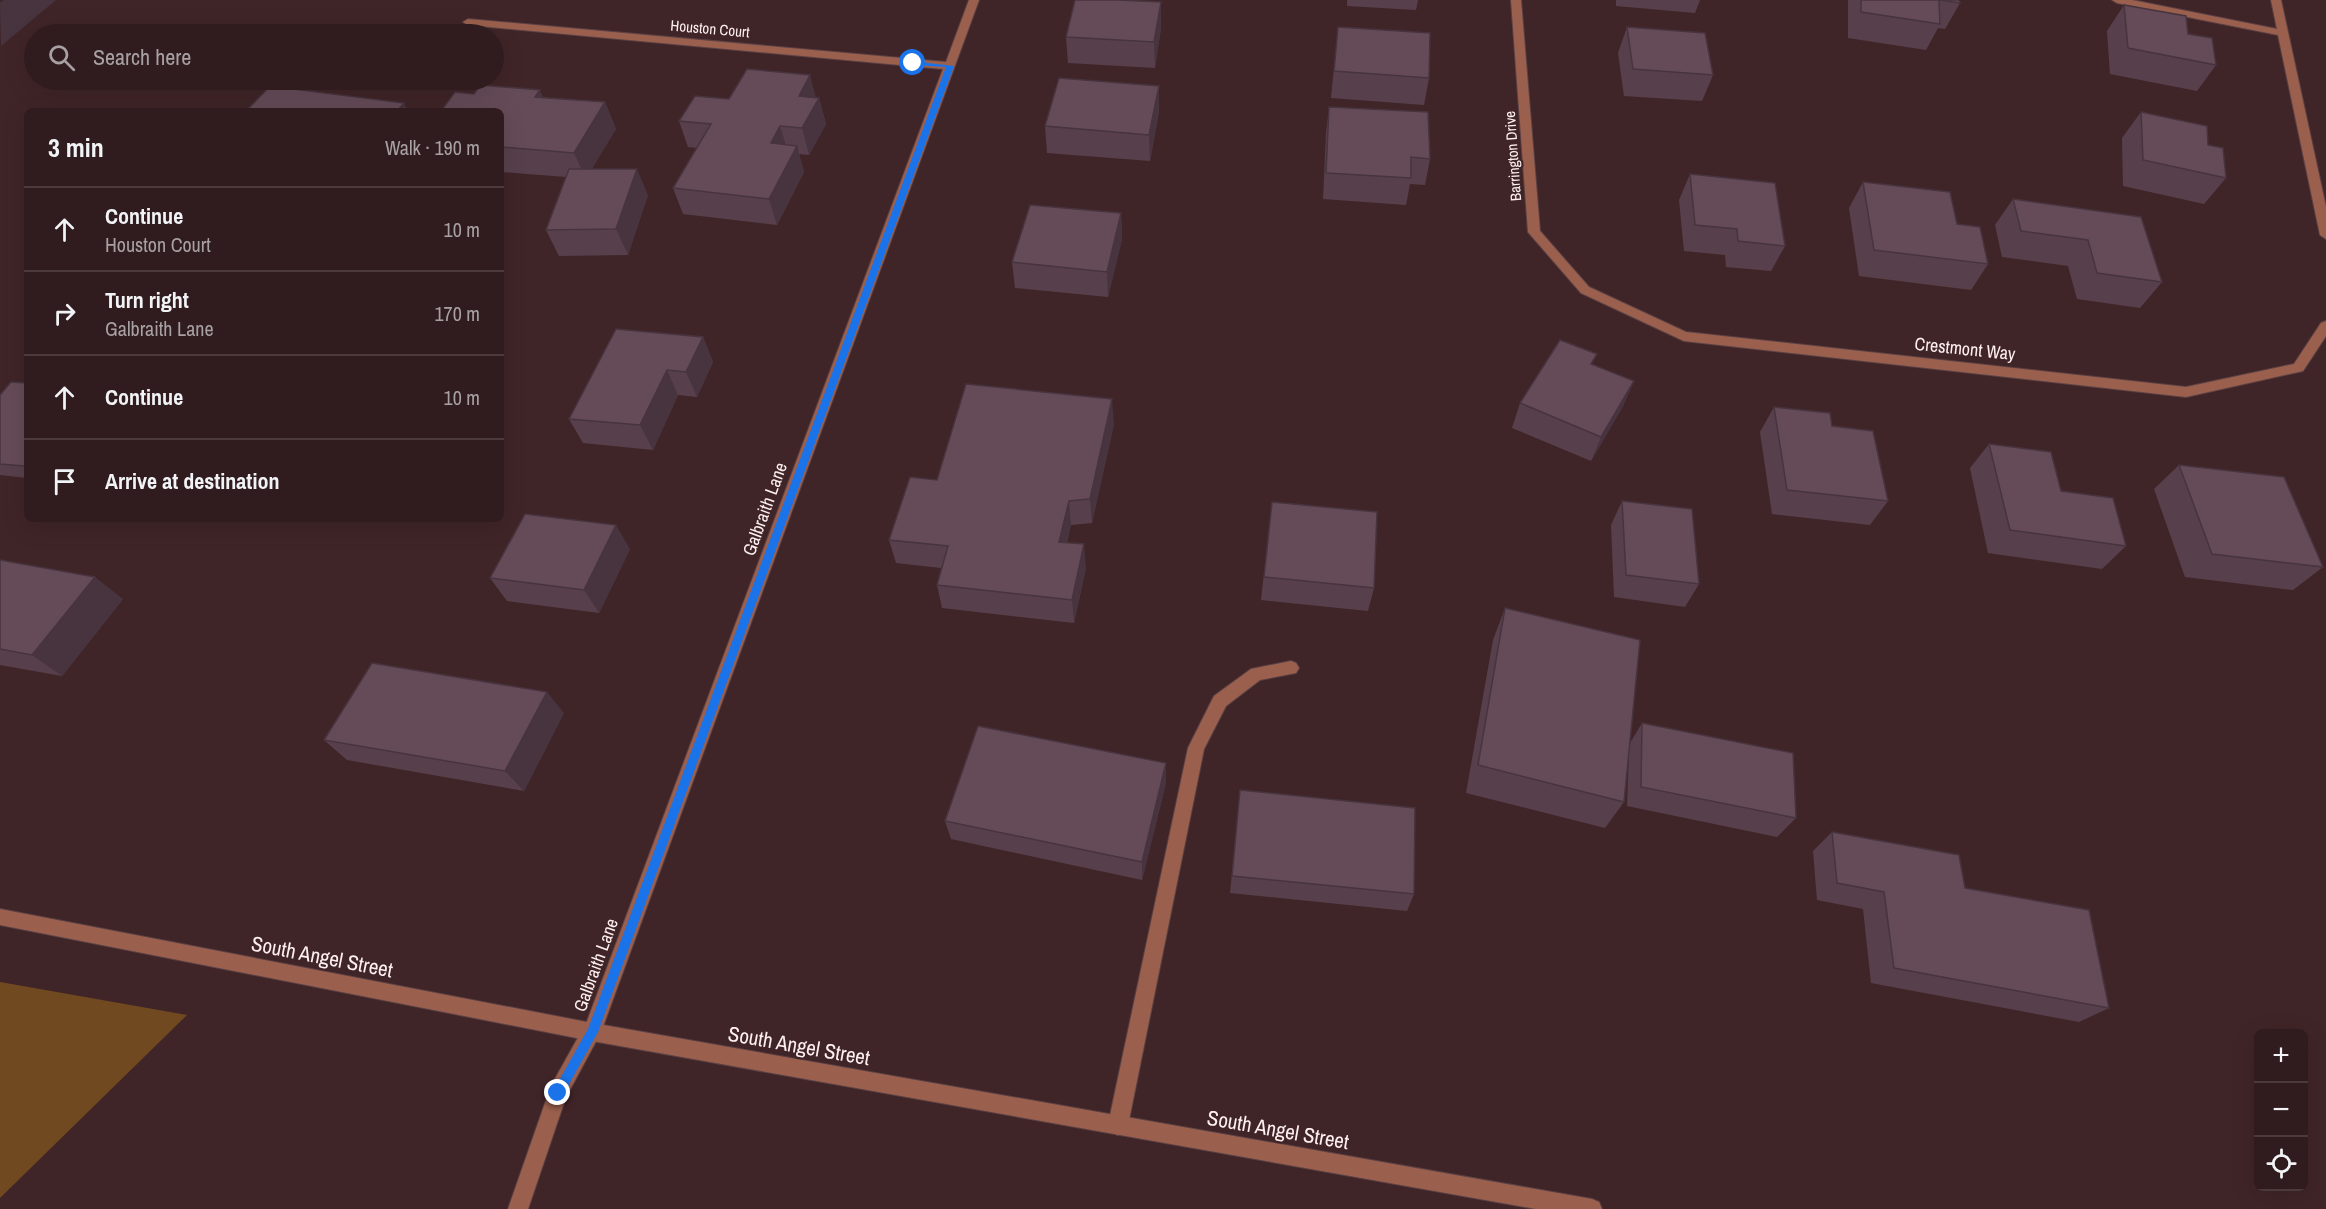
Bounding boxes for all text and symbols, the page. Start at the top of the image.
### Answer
street label: Houston Court [670,15,751,42]
search box [24,24,504,90]
icon: search [45,41,78,74]
text: Search here [93,42,191,72]
route start [899,49,925,75]
street label: Barrington Drive [1499,110,1526,202]
text: 3 min [48,130,104,165]
text: Walk · 190 m [385,134,480,161]
text: Continue [105,201,183,231]
icon: ahead [48,213,81,246]
text: 10 m [444,216,480,243]
text: Houston Court [105,231,211,258]
text: Turn right [105,285,189,315]
icon: right [48,297,81,330]
text: 170 m [434,300,480,327]
text: Galbraith Lane [105,315,214,342]
street label: Crestmont Way [1913,331,2017,366]
icon: ahead [48,381,81,414]
text: Continue [105,382,183,412]
text: 10 m [444,384,480,411]
street label: Galbraith Lane [736,459,793,559]
icon: arrive [48,465,81,498]
text: Arrive at destination [105,466,279,496]
street label: Galbraith Lane [567,915,624,1015]
street label: South Angel Street [249,929,396,984]
street label: South Angel Street [726,1019,873,1072]
map controls [2254,1029,2308,1191]
button: + [2254,1029,2308,1083]
route end [544,1079,570,1105]
button: − [2254,1083,2308,1137]
street label: South Angel Street [1205,1103,1352,1156]
button: locate [2254,1137,2308,1191]

